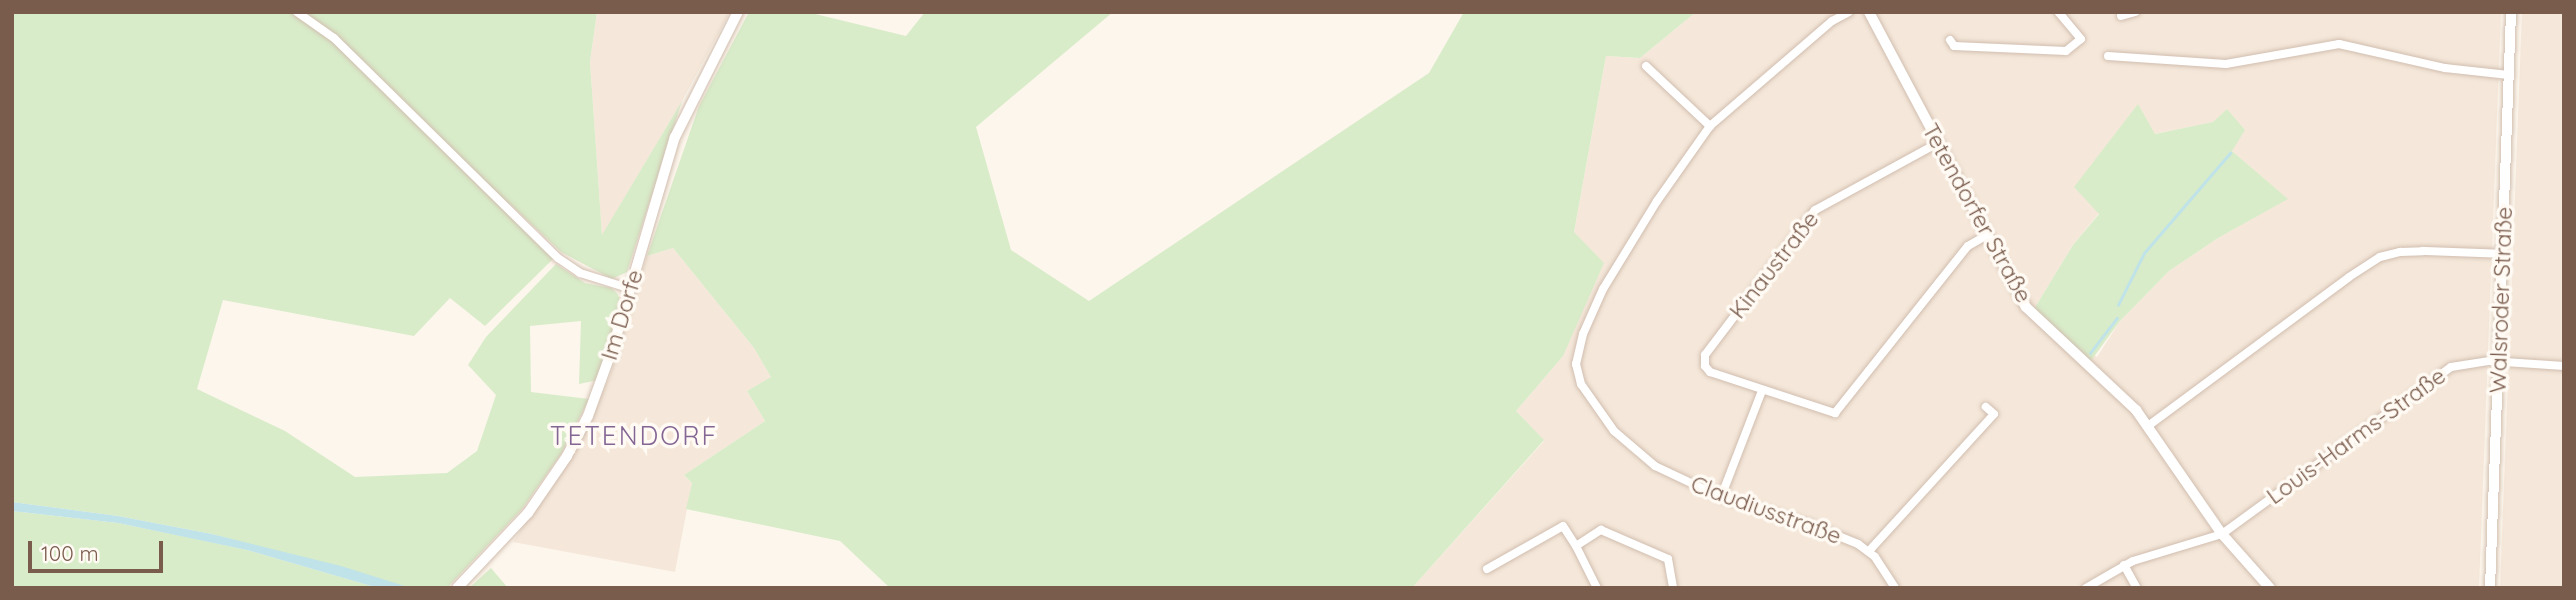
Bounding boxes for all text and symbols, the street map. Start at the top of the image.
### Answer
street label: Tetendorfer Straße [1916,119,2038,307]
street label: Kinaustraße [1724,206,1824,324]
street label: Walsroder Straße [2484,206,2518,394]
street label: Im Dorfe [595,267,649,363]
street label: Louis-Harms-Straße [2261,362,2451,510]
district label: TETENDORF [551,420,717,452]
street label: Claudiusstraße [1687,470,1845,550]
scale bar [32,526,166,570]
text: 100 m [41,540,99,566]

